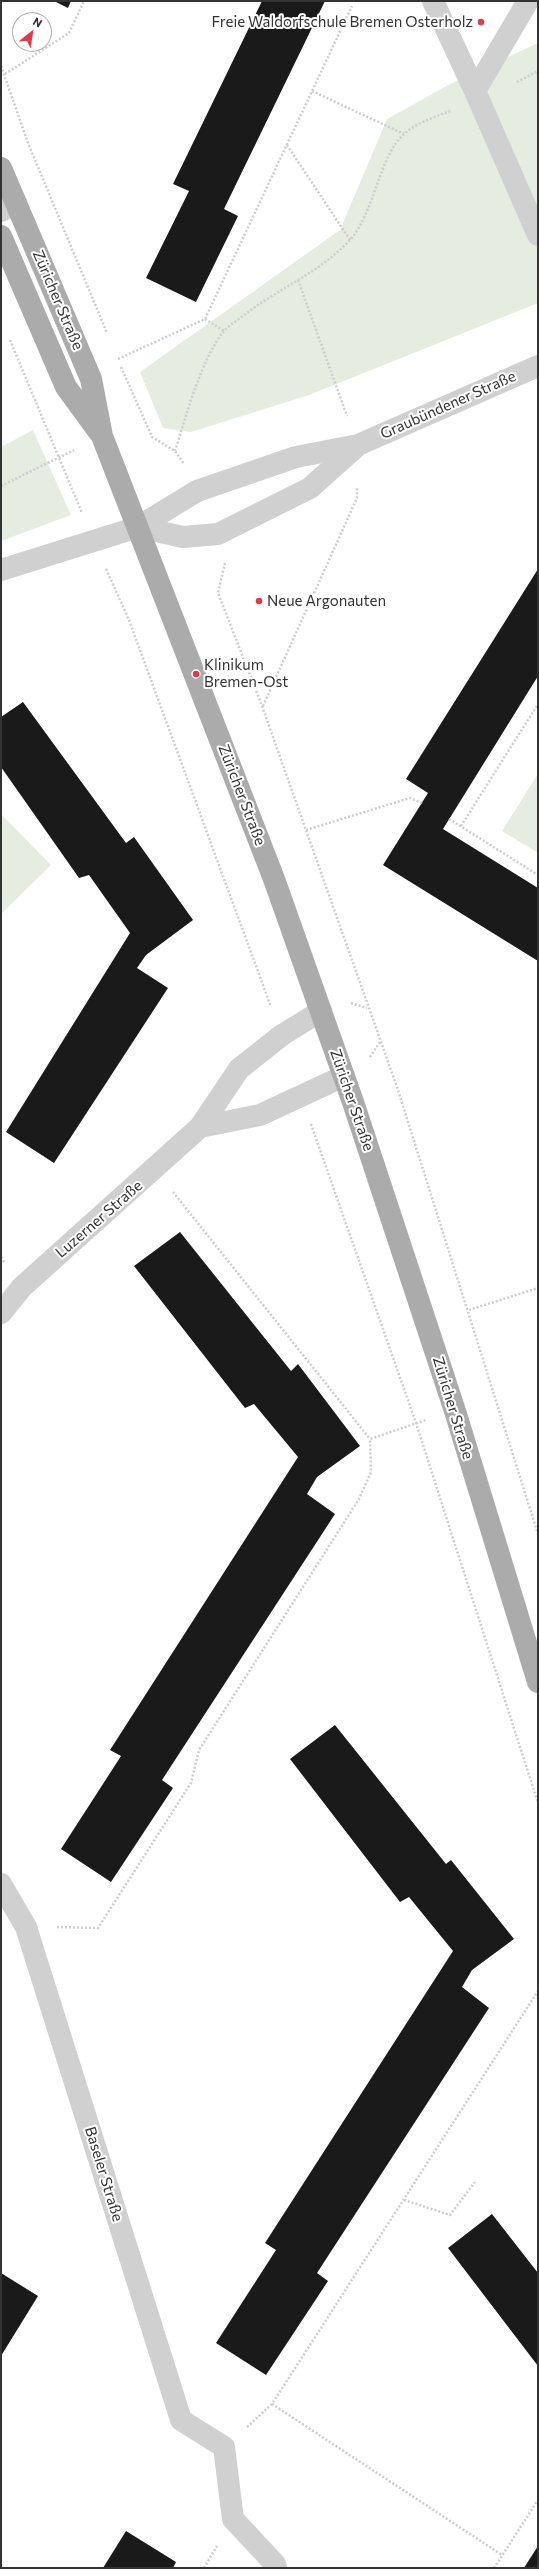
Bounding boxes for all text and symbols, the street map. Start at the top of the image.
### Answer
north arrow [12,12,52,52]
place label: Freie Waldorfschule Bremen Osterholz [211,13,473,31]
text: N [31,14,45,30]
marker: Freie Waldorfschule Bremen Osterholz [476,17,486,27]
street label: Züricher Straße [29,247,87,353]
street label: Graubündener Straße [377,367,519,443]
place label: Neue Argonauten [267,592,386,610]
marker: Neue Argonauten [254,596,264,606]
place label: Klinikum Bremen-Ost [204,656,288,691]
marker: Klinikum Bremen-Ost [191,669,201,679]
street label: Züricher Straße [215,742,269,848]
street label: Züricher Straße [326,1047,378,1153]
street label: Luzerner Straße [52,1176,146,1262]
street label: Züricher Straße [429,1354,477,1462]
street label: Baseler Straße [81,2124,127,2224]

